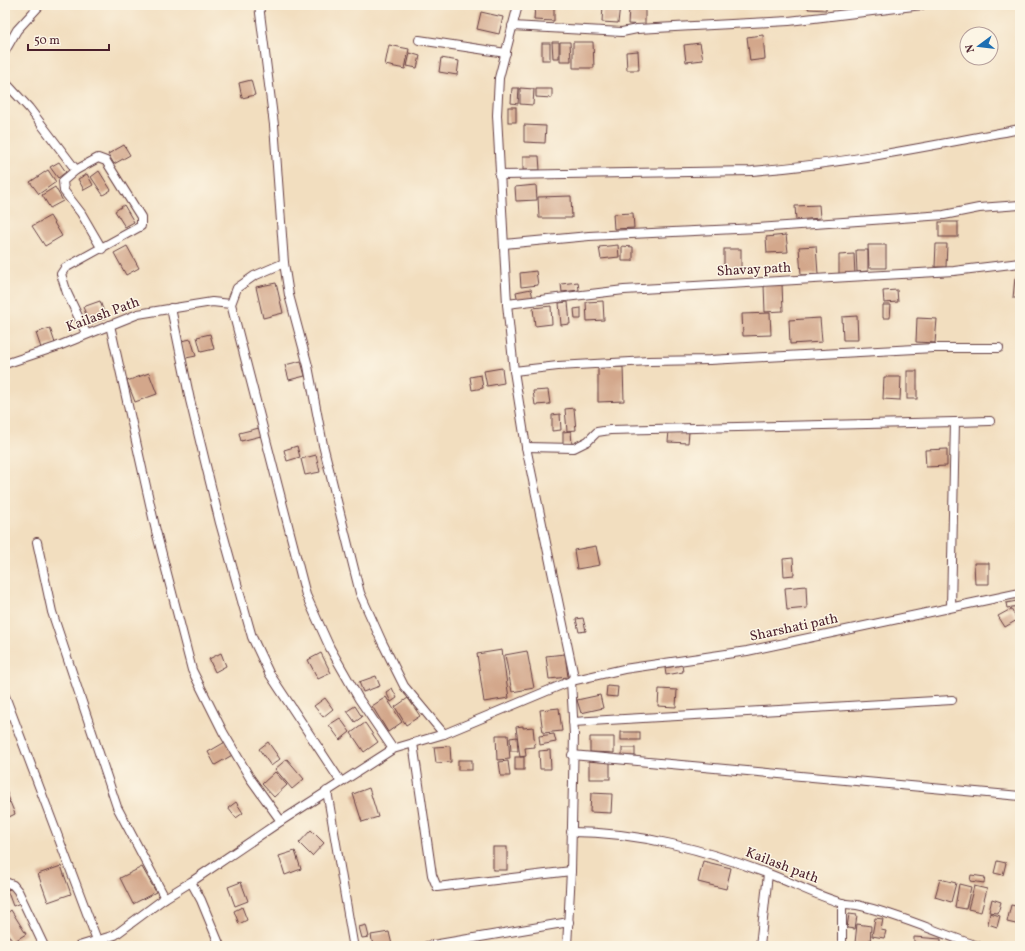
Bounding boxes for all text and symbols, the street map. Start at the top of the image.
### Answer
scale bar [28,26,109,52]
north arrow [959,26,999,66]
text: 50 m [34,33,60,49]
text: N [963,42,979,54]
street label: Shavay path [716,259,792,281]
street label: Kailash Path [64,293,142,337]
street label: Sharshati path [748,609,840,647]
street label: Kailash path [743,843,821,889]

